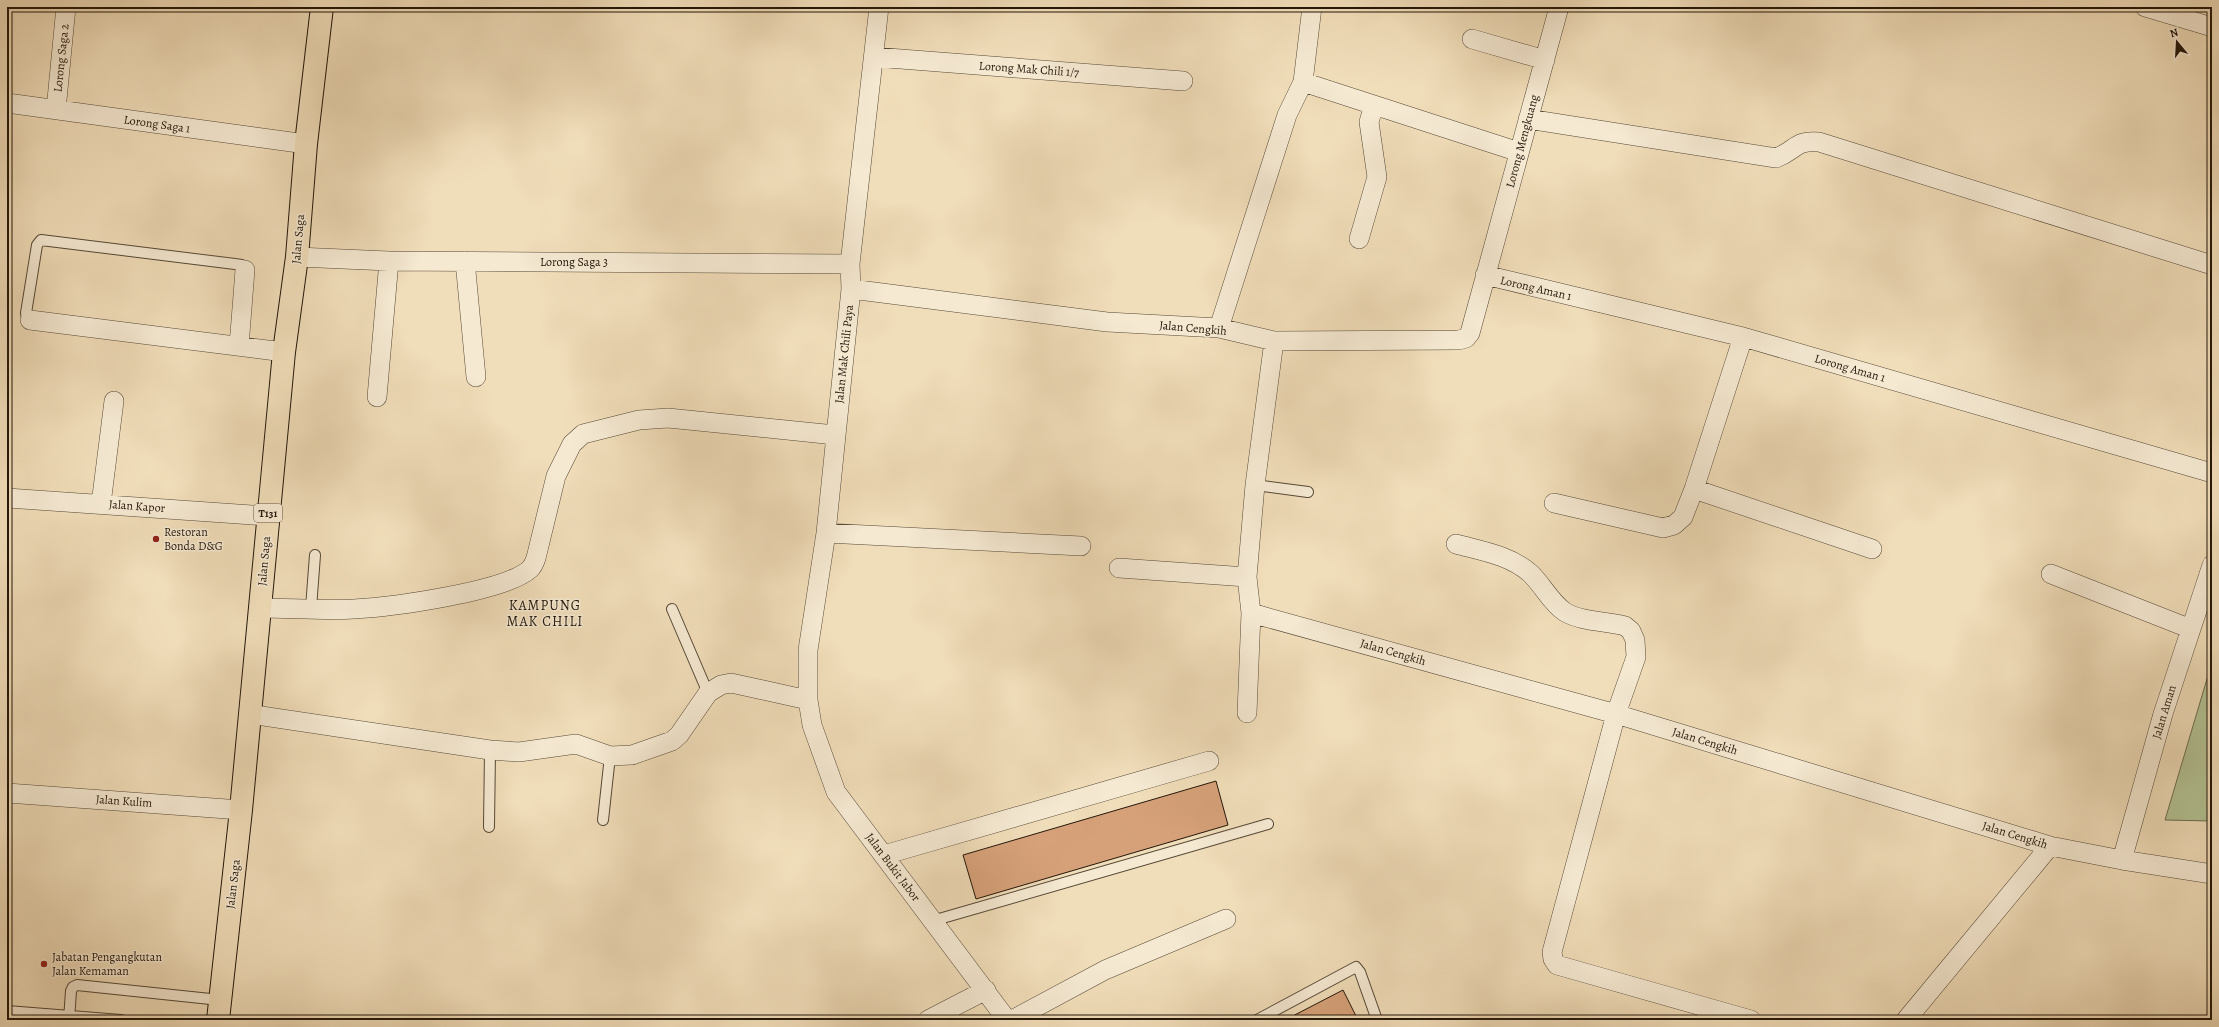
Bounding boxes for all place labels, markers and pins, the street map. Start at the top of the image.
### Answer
place label: Restoran Bonda D&G [164,524,223,554]
marker: Restoran Bonda D&G [151,534,161,544]
place label: Jabatan Pengangkutan Jalan Kemaman [52,949,162,979]
marker: Jabatan Pengangkutan Jalan Kemaman [39,959,49,969]

